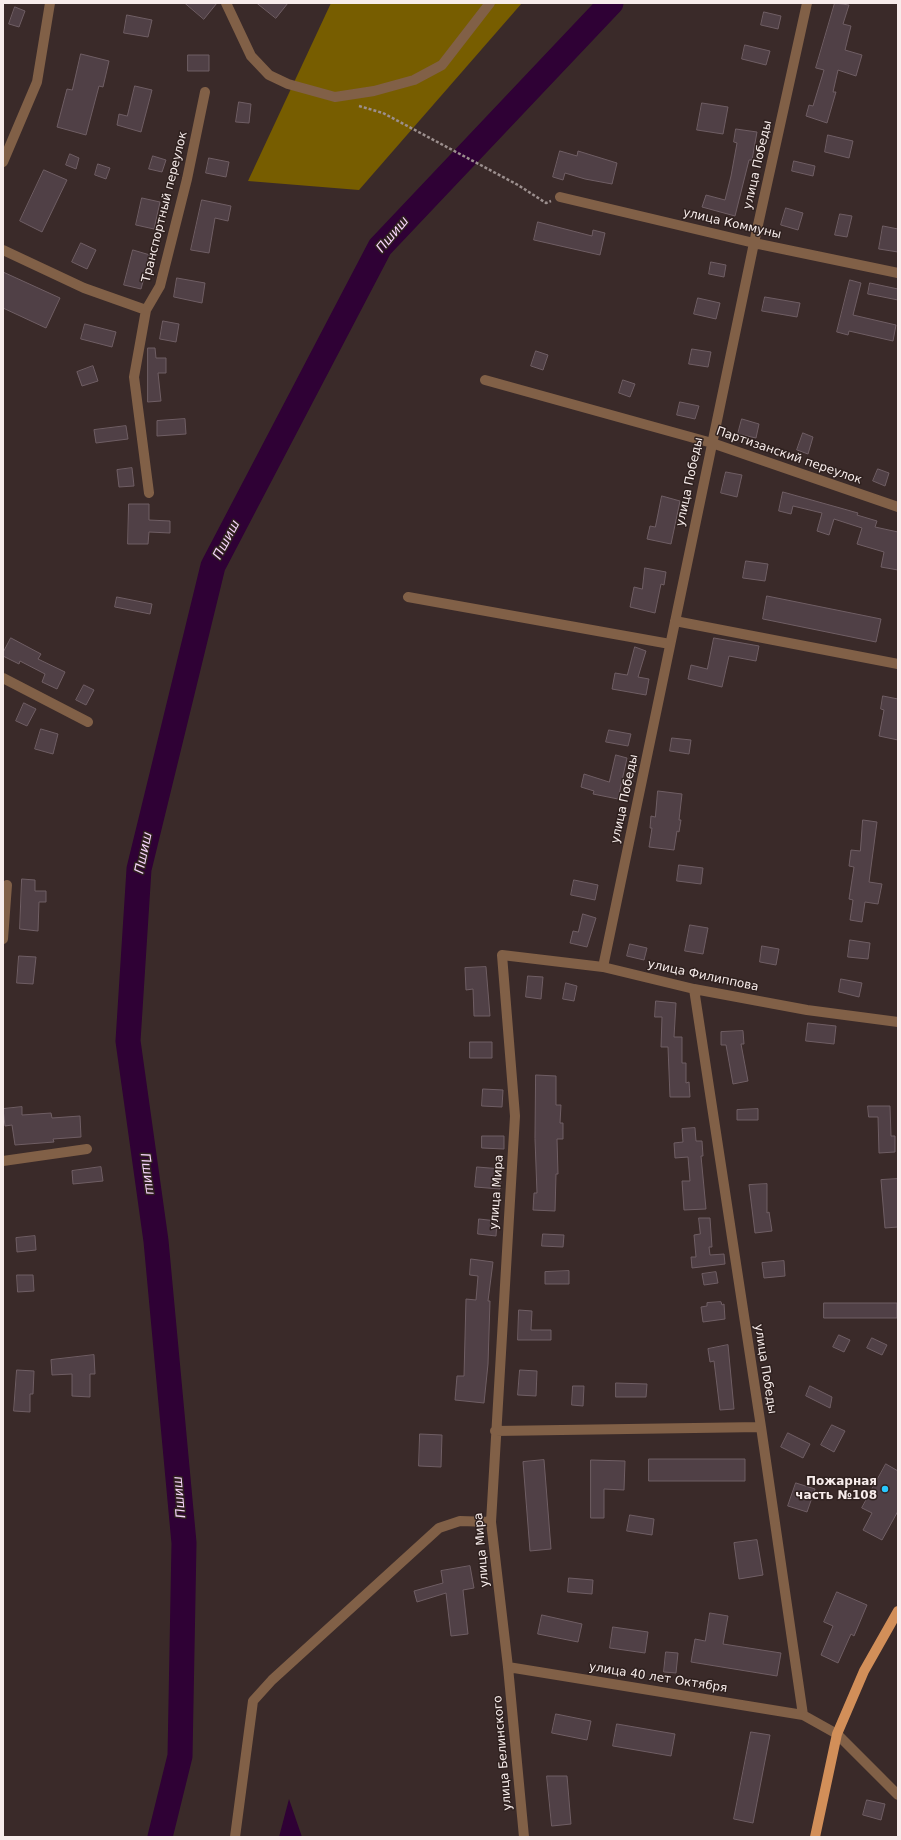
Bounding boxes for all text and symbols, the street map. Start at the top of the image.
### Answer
street label: улица Победы [741,119,775,211]
street label: Транспортный переулок [139,130,191,284]
street label: улица Коммуны [682,206,782,242]
water label: Пшиш [374,214,412,256]
street label: Партизанский переулок [714,424,864,488]
street label: улица Победы [674,436,706,528]
water label: Пшиш [210,518,244,562]
street label: улица Победы [609,753,641,845]
water label: Пшиш [132,831,156,875]
street label: улица Филиппова [646,957,760,995]
water label: Пшиш [136,1152,158,1196]
street label: улица Мира [487,1154,507,1230]
street label: улица Победы [751,1323,779,1415]
water label: Пшиш [170,1475,190,1519]
place label: Пожарная часть №108 [795,1475,877,1503]
marker: Пожарная часть №108 [880,1484,890,1494]
street label: улица Мира [472,1512,492,1588]
street label: улица 40 лет Октября [588,1660,728,1696]
street label: улица Белинского [491,1695,515,1811]

